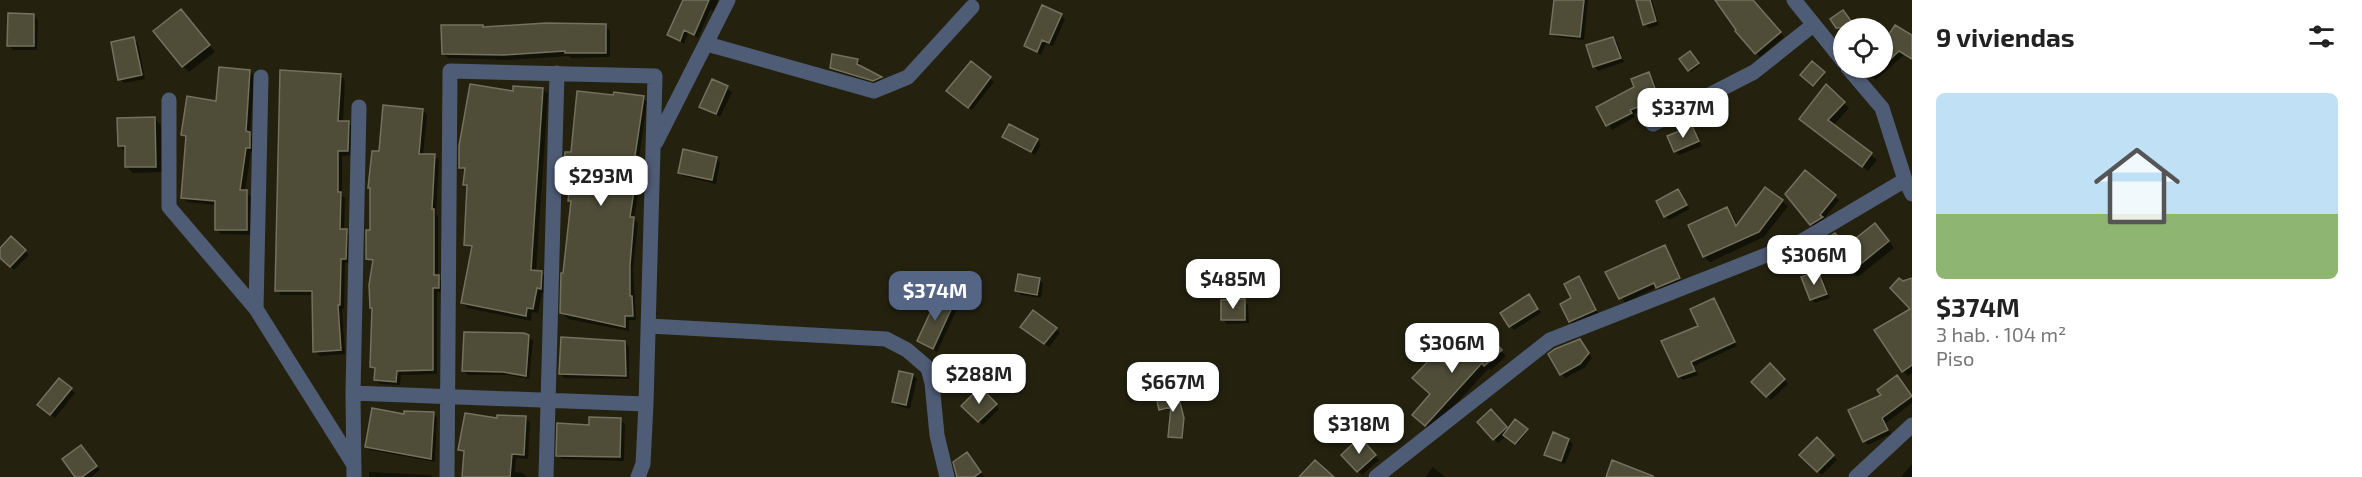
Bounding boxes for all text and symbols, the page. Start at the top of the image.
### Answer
map controls [1833,18,1893,78]
button: locate [1833,18,1893,78]
icon: filters [2305,20,2338,53]
text: 9 viviendas [1936,21,2075,52]
pin: $337M [1641,88,1725,139]
text: $337M [1651,95,1715,119]
icon: home [2083,132,2191,240]
pin: $293M [559,156,643,207]
text: $293M [569,163,633,187]
pin: $306M [1772,235,1856,286]
text: $306M [1781,242,1847,266]
pin: $485M [1191,259,1275,310]
text: $485M [1200,266,1266,290]
pin: $374M [893,271,977,322]
text: $374M [903,278,967,302]
text: $374M [1936,291,2020,322]
text: 3 hab. · 104 m² [1936,322,2066,346]
pin: $306M [1410,323,1494,374]
text: $306M [1419,330,1485,354]
text: Piso [1936,346,1974,370]
pin: $288M [937,354,1021,405]
text: $288M [946,361,1012,385]
pin: $667M [1131,362,1215,413]
text: $667M [1141,369,1205,393]
pin: $318M [1317,404,1401,455]
text: $318M [1328,411,1390,435]

